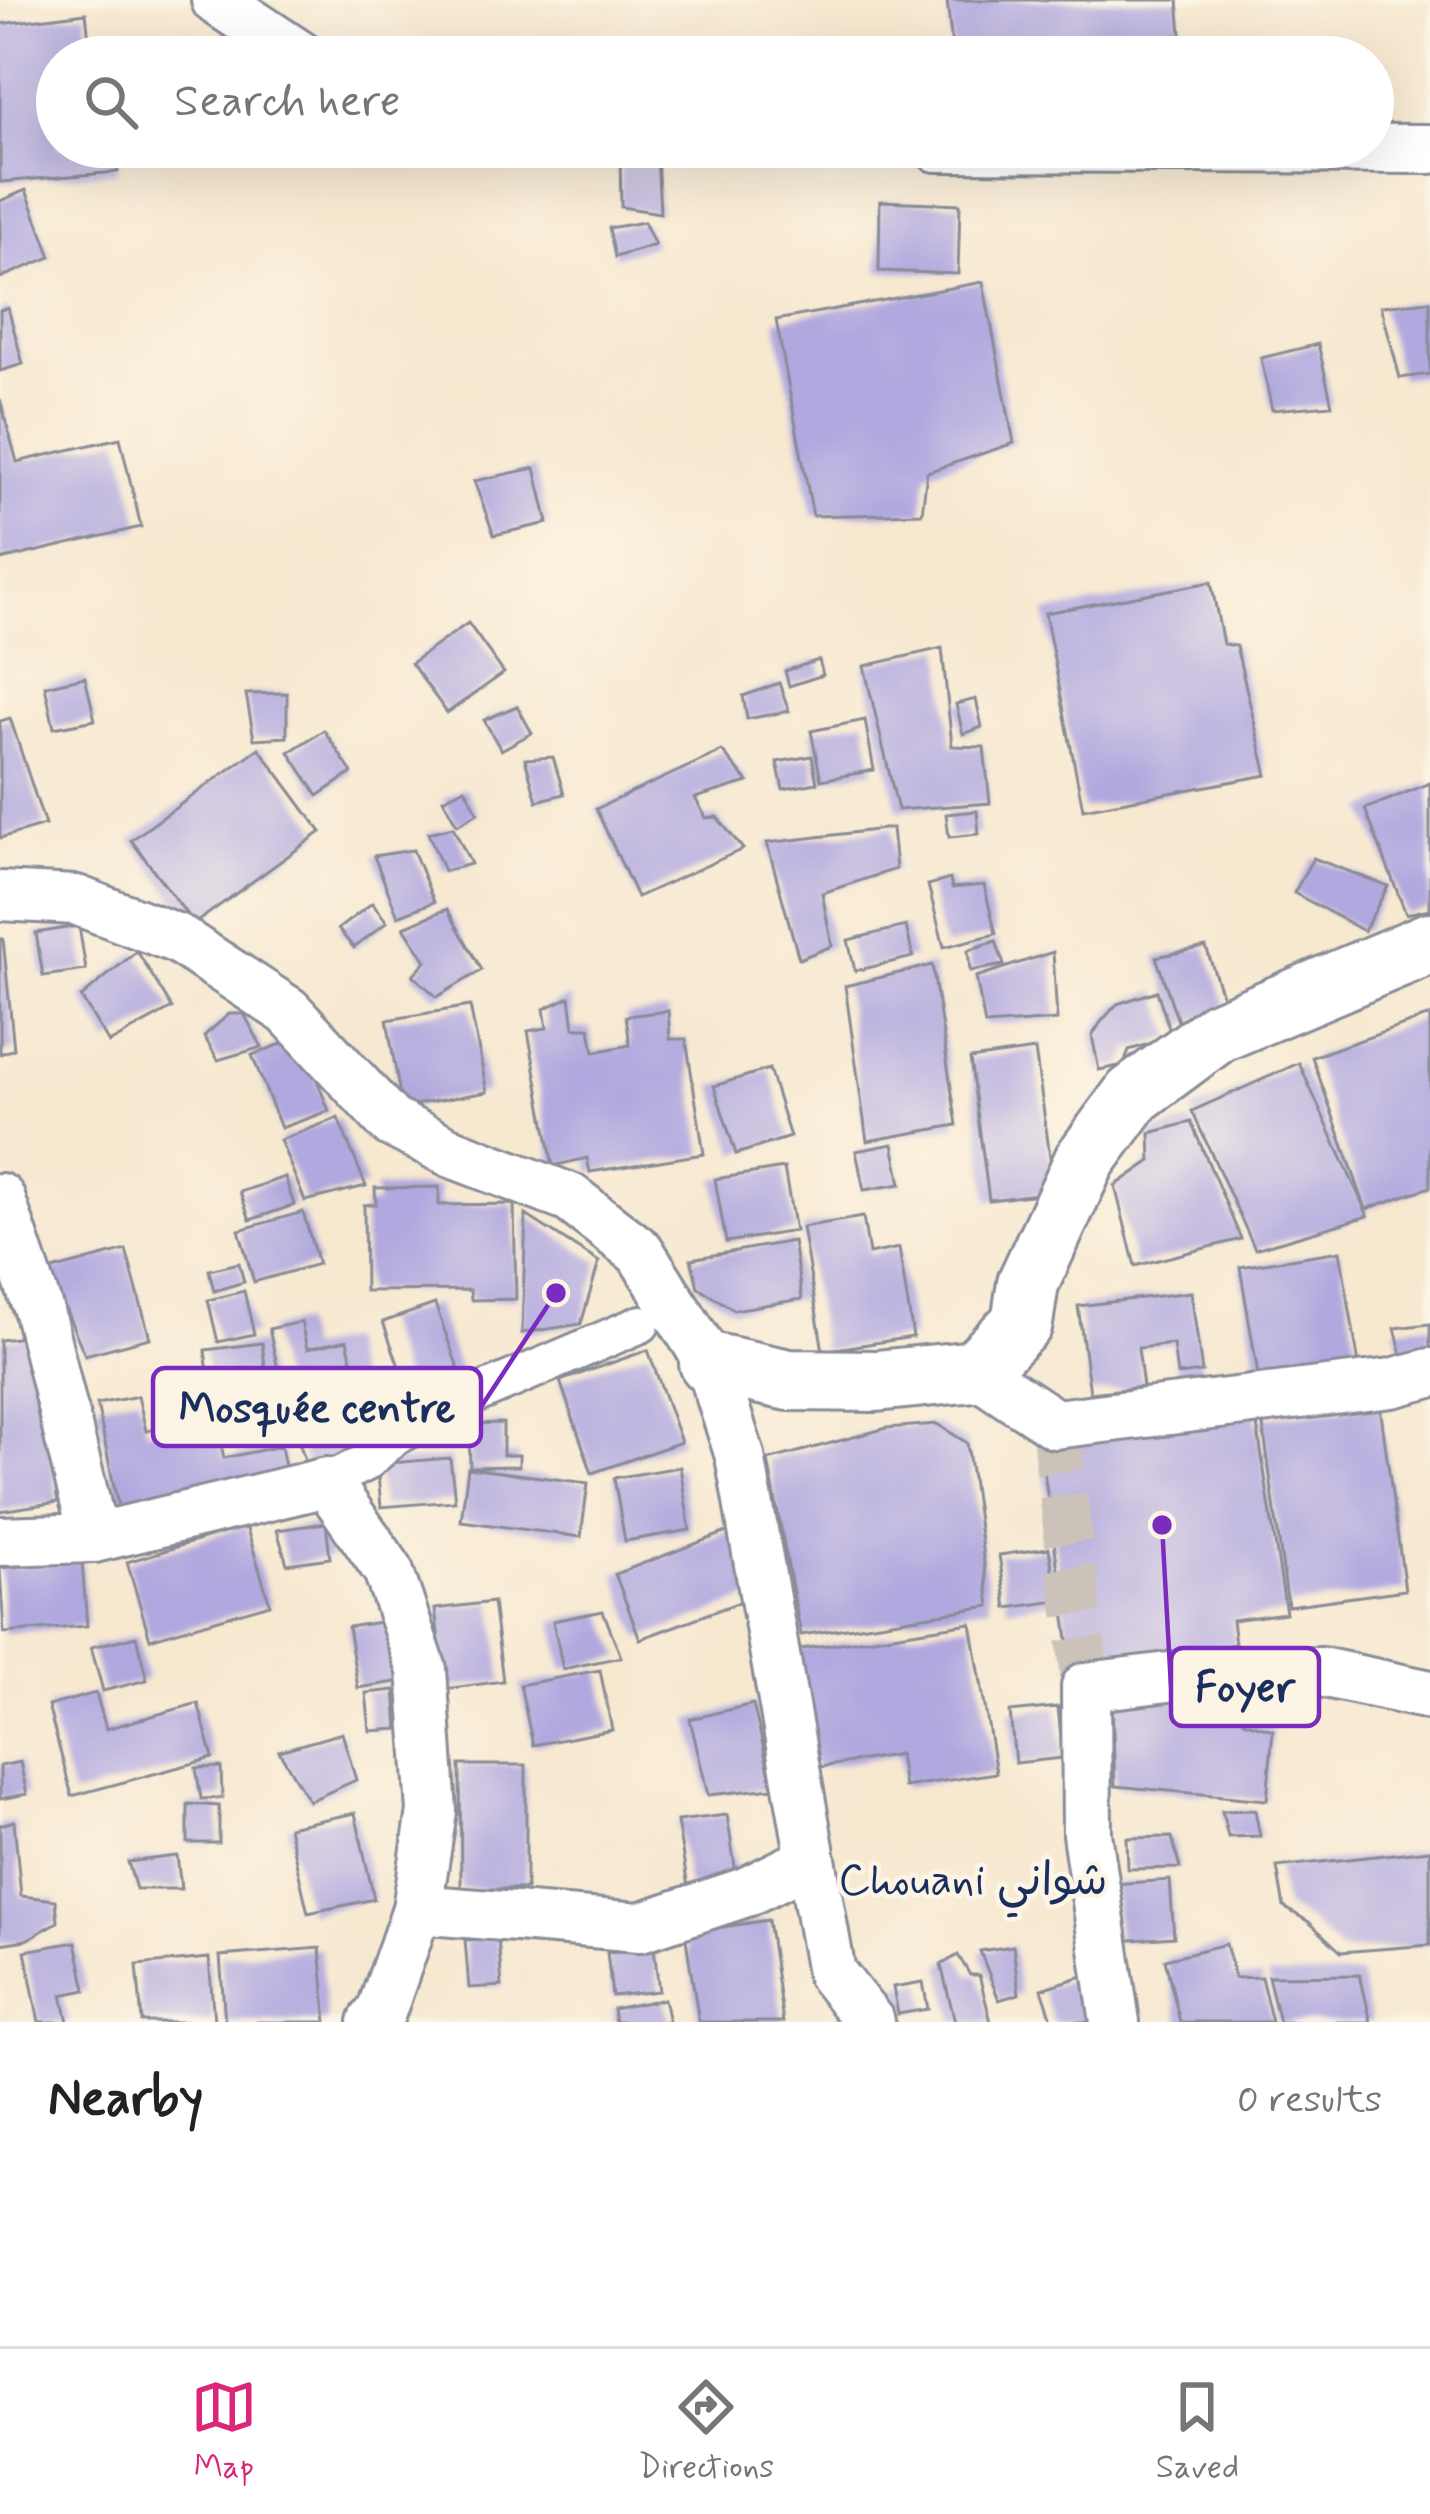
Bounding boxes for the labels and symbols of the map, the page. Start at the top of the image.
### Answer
callout: Mosquée centre [153,1368,481,1446]
text: Mosquée centre [179,1383,456,1438]
callout: Foyer [1171,1648,1319,1726]
text: Foyer [1195,1662,1296,1717]
district label: Chouani شواني [838,1852,1108,1918]

